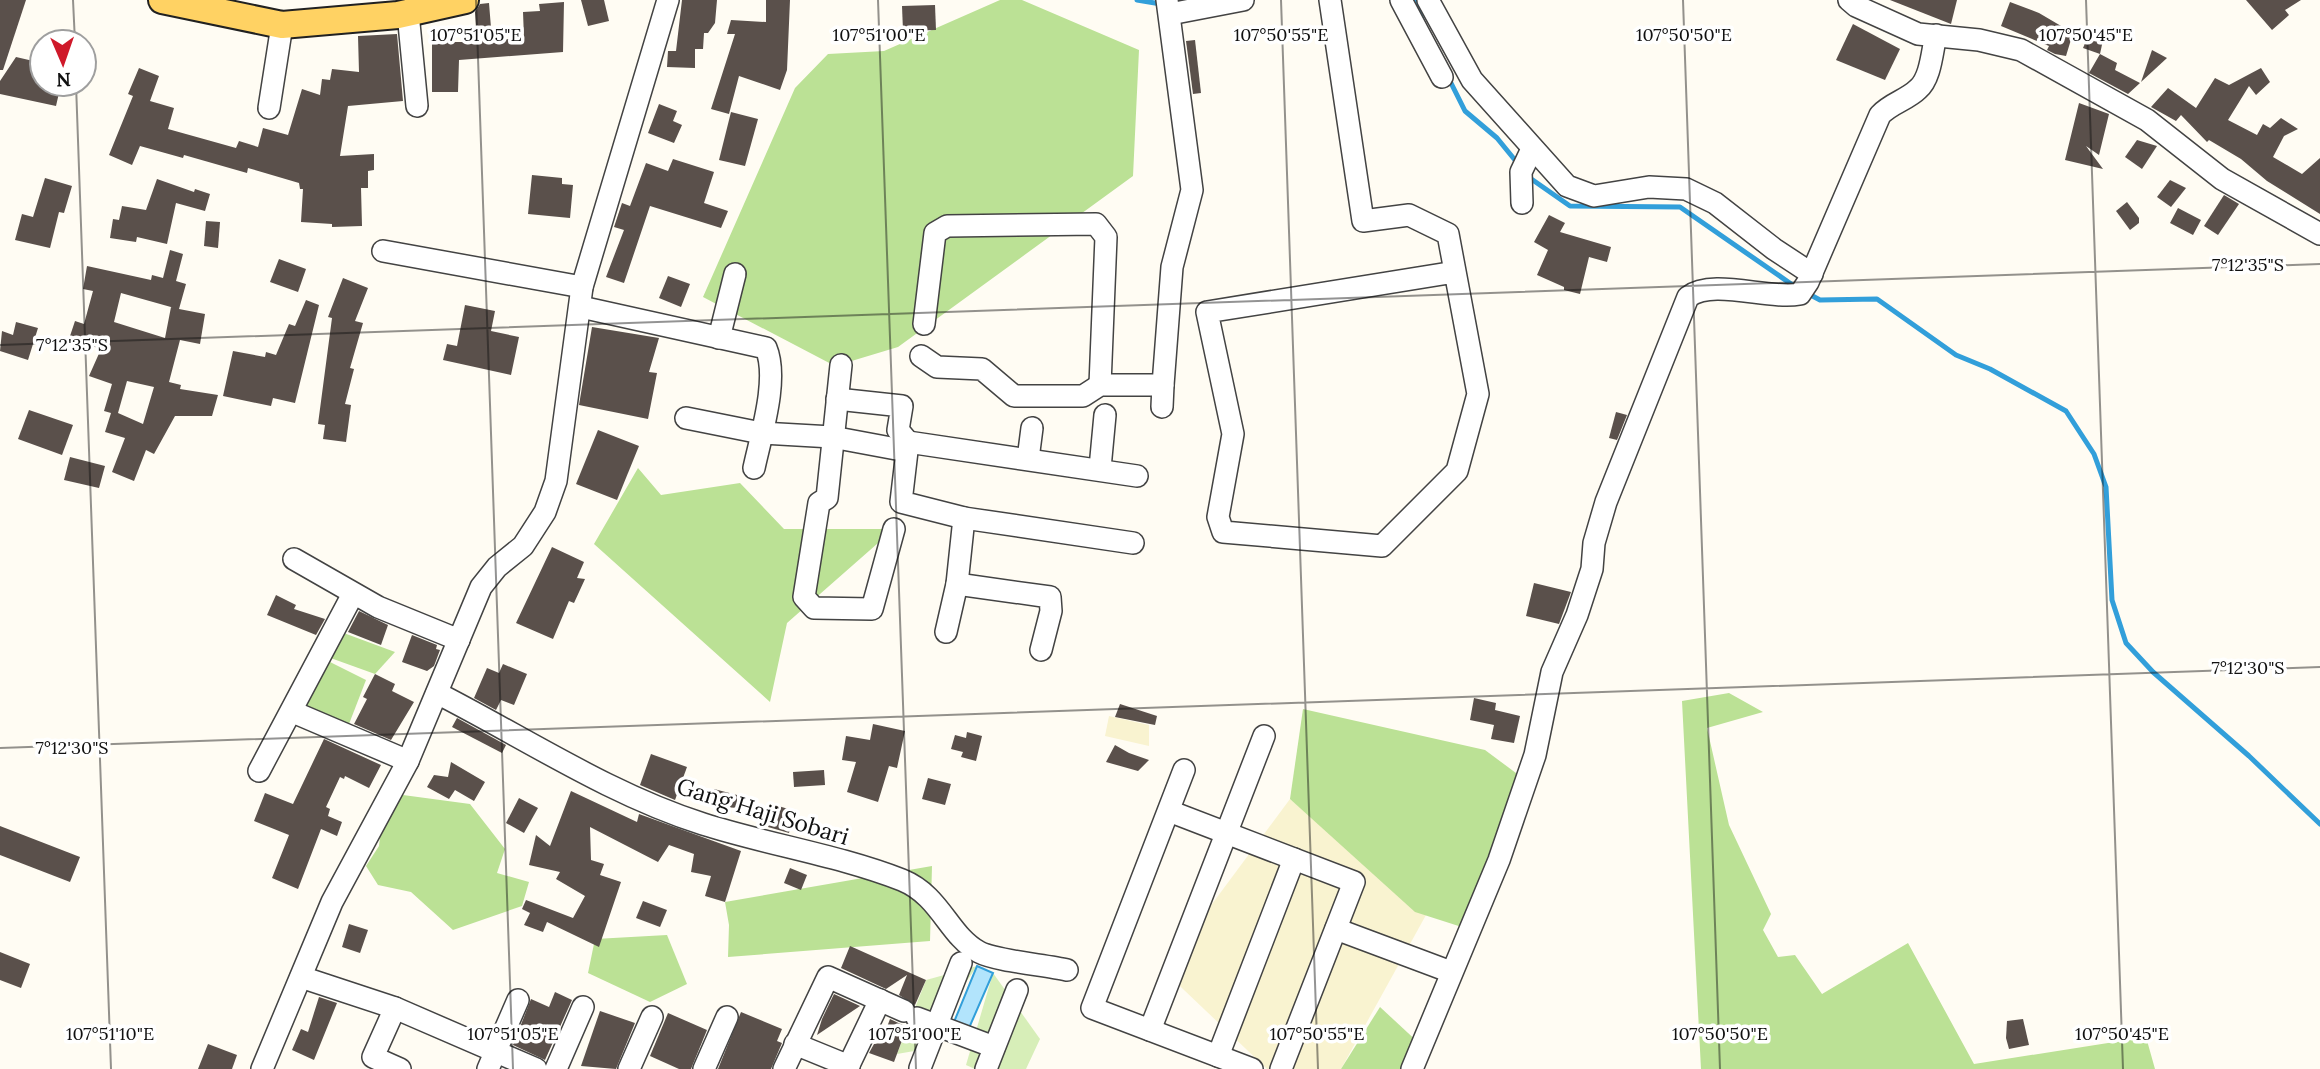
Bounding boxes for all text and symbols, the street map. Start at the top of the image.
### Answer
text: 107°51'05"E [430,23,522,46]
text: 107°51'00"E [833,23,925,46]
text: 107°50'55"E [1234,23,1328,46]
text: 107°50'50"E [1636,23,1732,46]
text: 107°50'45"E [2039,23,2133,46]
north arrow [28,28,98,98]
text: N [56,68,71,92]
text: 7°12'35"S [2212,253,2284,276]
text: 7°12'35"S [36,333,108,356]
text: 7°12'30"S [2211,656,2285,679]
text: 7°12'30"S [35,736,109,759]
street label: Gang Haji Sobari [673,771,853,851]
text: 107°51'10"E [66,1022,154,1045]
text: 107°51'05"E [467,1022,559,1045]
text: 107°51'00"E [869,1022,961,1045]
text: 107°50'55"E [1270,1022,1364,1045]
text: 107°50'50"E [1672,1022,1768,1045]
text: 107°50'45"E [2075,1022,2169,1045]

